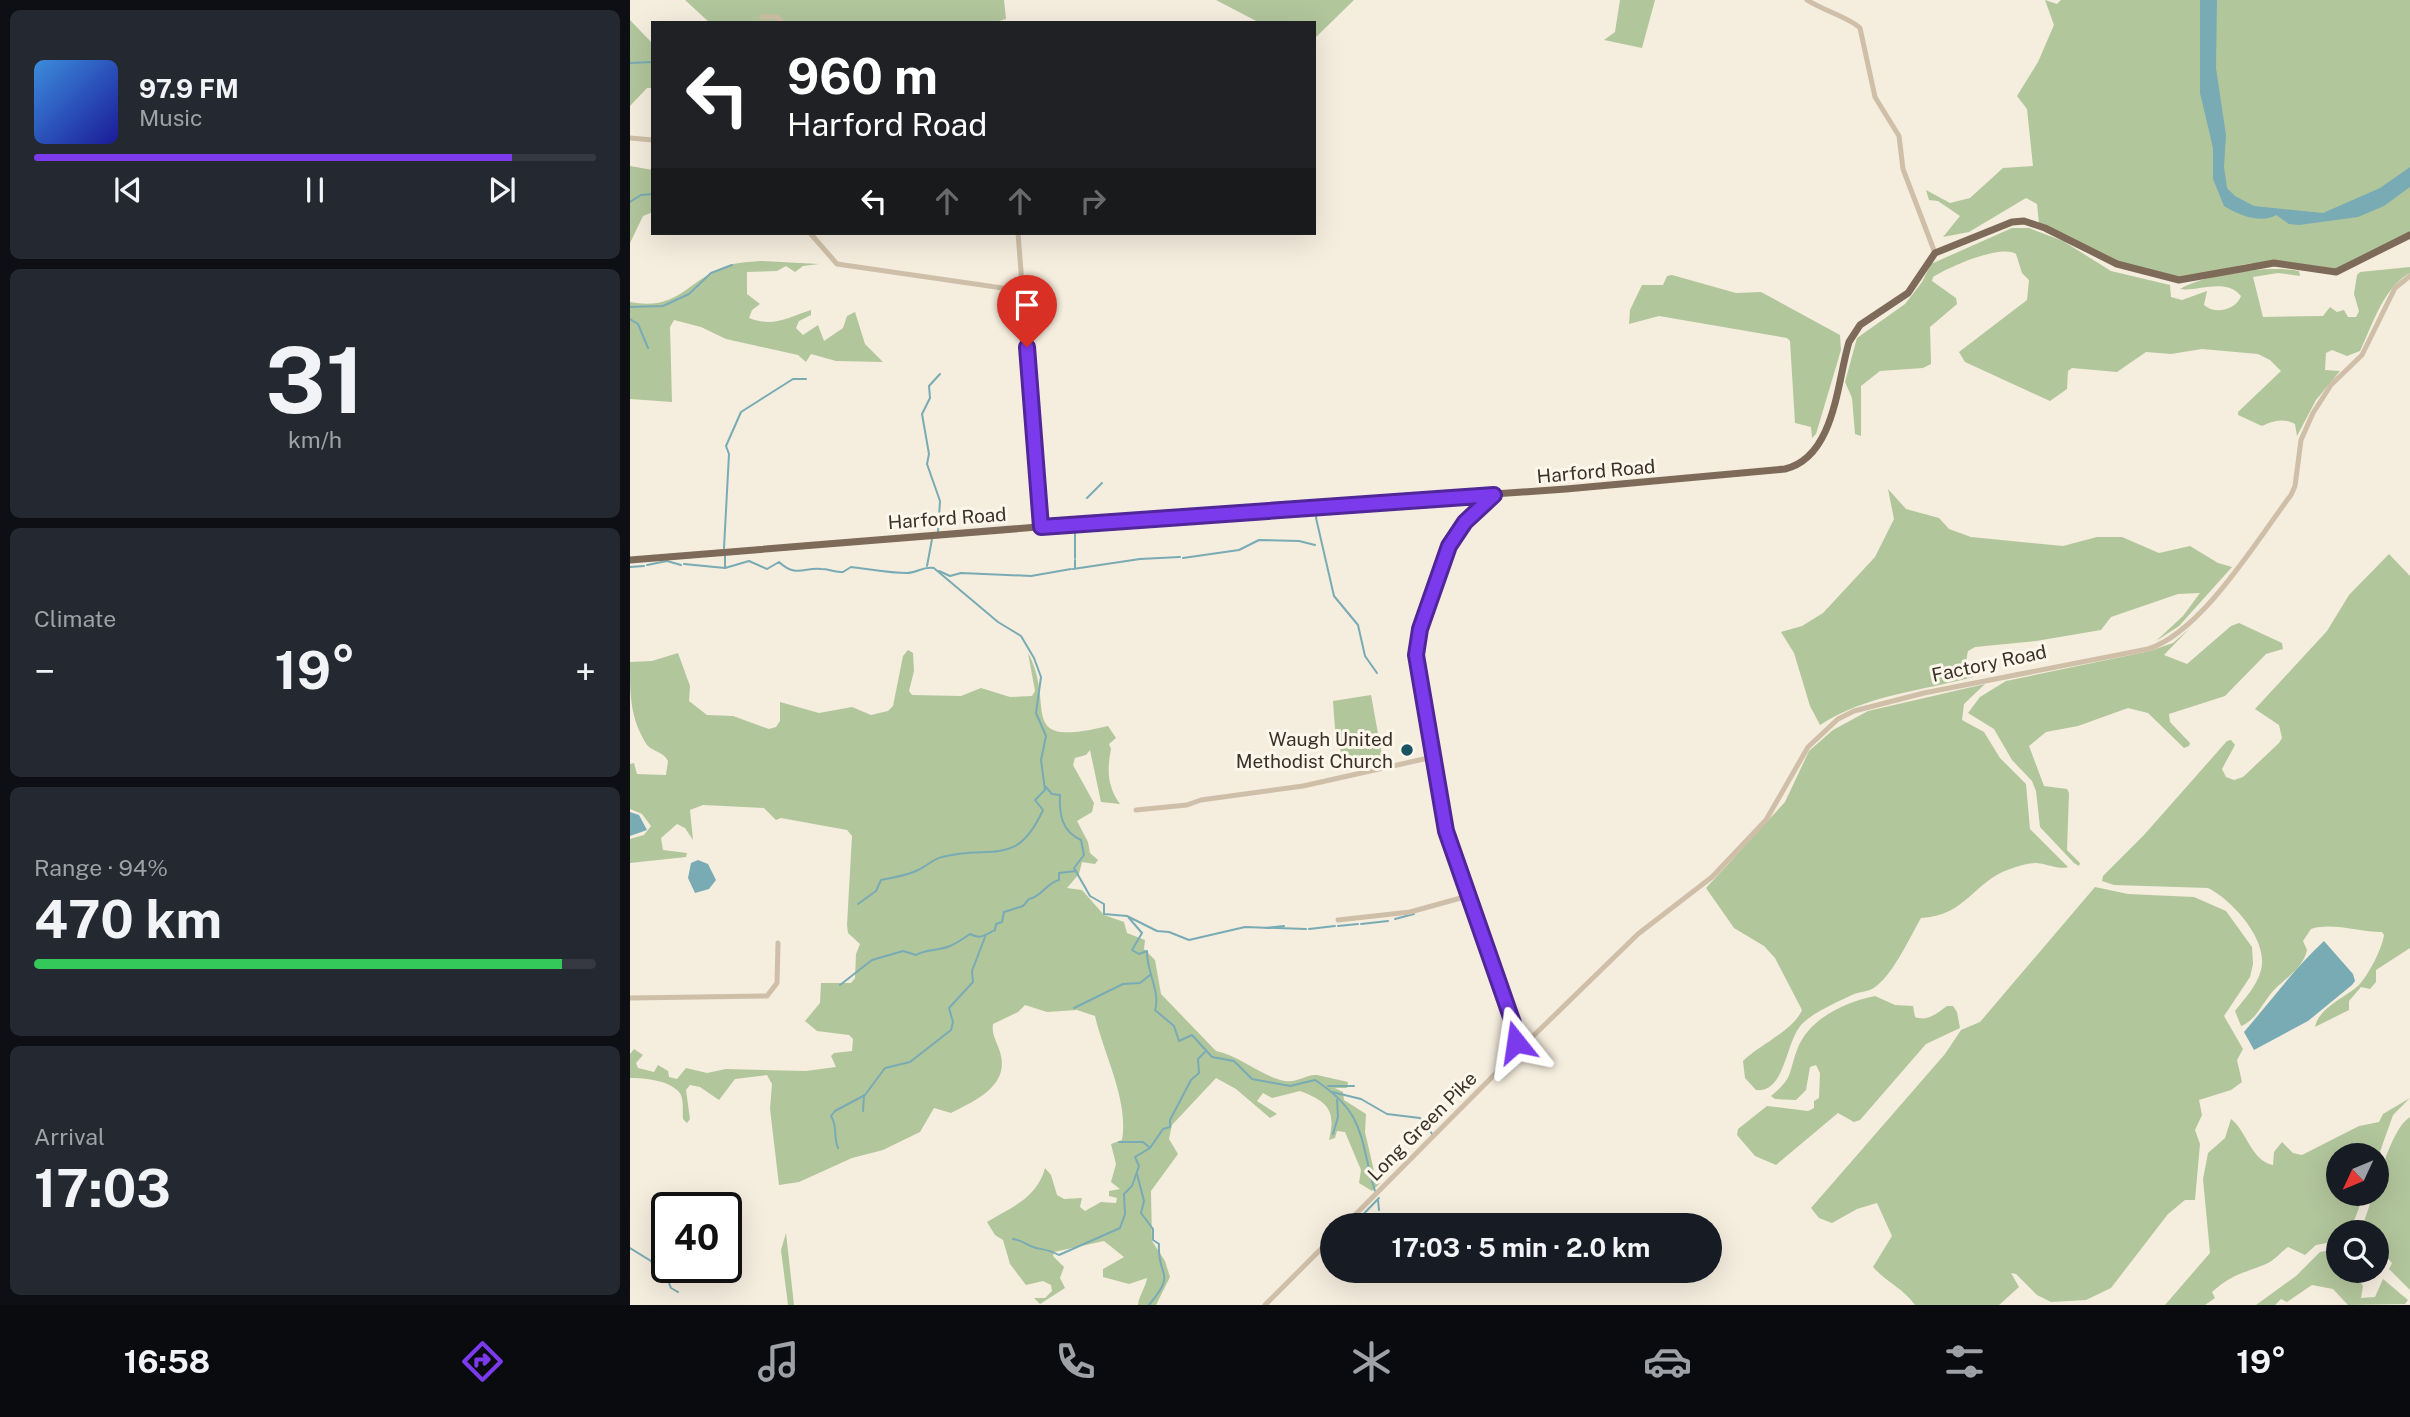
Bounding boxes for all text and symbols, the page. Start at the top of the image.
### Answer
text: 960 m [787,47,938,105]
icon: left [672,49,763,140]
text: 97.9 FM [139,73,239,104]
text: Music [139,104,203,131]
text: Harford Road [787,106,987,143]
icon: previous [109,171,147,209]
icon: pause [296,171,334,209]
icon: next [483,171,521,209]
icon: left [855,182,893,220]
icon: ahead [928,182,966,220]
icon: ahead [1001,182,1039,220]
icon: right [1074,182,1112,220]
pin [997,275,1057,347]
icon: arrive [1008,286,1046,324]
text: 31 [265,327,365,433]
text: km/h [288,426,342,453]
street label: Harford Road [1536,455,1656,487]
street label: Harford Road [887,503,1007,533]
text: Climate [34,605,116,632]
text: 19° [274,640,356,701]
street label: Factory Road [1930,640,2048,686]
text: − [34,649,55,694]
text: + [575,649,596,694]
place label: Waugh United Methodist Church [1236,728,1393,772]
marker: Waugh United Methodist Church [1399,742,1415,758]
text: Range · 94% [34,854,168,881]
text: 470 km [34,889,222,950]
position arrow [1479,1005,1553,1079]
street label: Long Green Pike [1363,1067,1481,1185]
text: Arrival [34,1123,105,1150]
north arrow [2326,1143,2389,1206]
map controls [2326,1143,2389,1283]
text: 17:03 [34,1158,171,1219]
speed limit sign: 40 [651,1192,742,1283]
button: search [2326,1220,2389,1283]
text: 17:03 · 5 min · 2.0 km [1392,1232,1650,1263]
icon: directions [458,1337,507,1386]
icon: music [754,1337,803,1386]
icon: phone [1051,1337,1100,1386]
icon: climate [1347,1337,1396,1386]
icon: car [1643,1337,1692,1386]
icon: filters [1940,1337,1989,1386]
text: 16:58 [124,1343,210,1380]
text: 19° [2236,1343,2286,1380]

